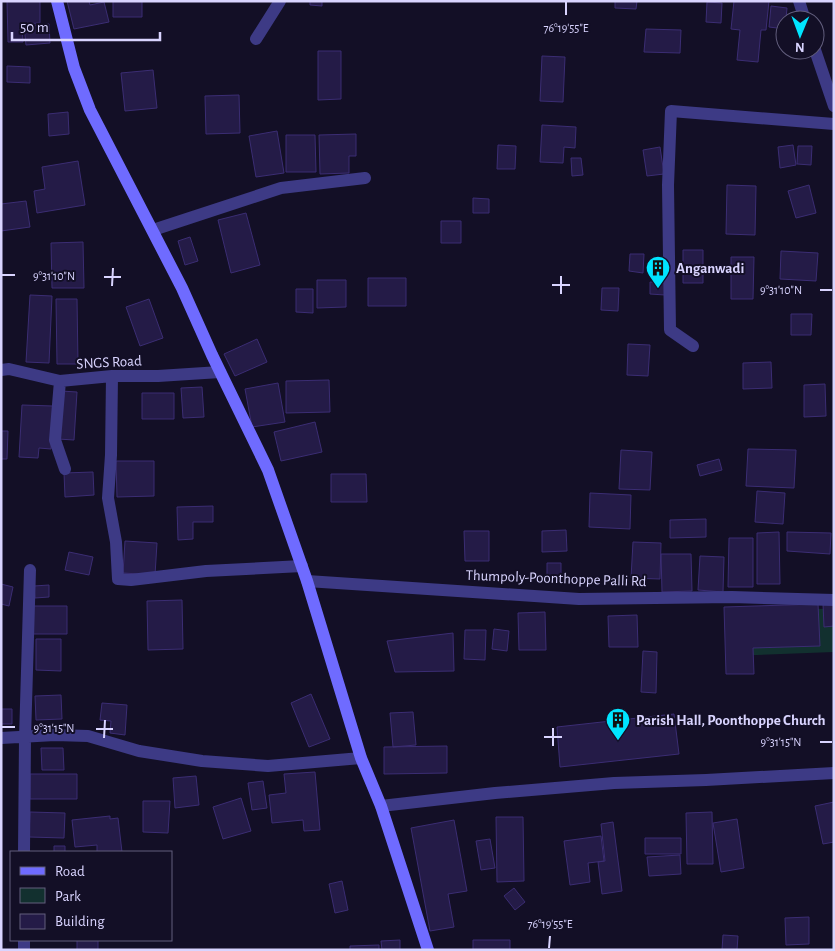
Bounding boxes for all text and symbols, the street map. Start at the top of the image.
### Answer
scale bar [12,10,160,42]
north arrow [775,10,825,60]
text: 50 m [20,20,49,35]
text: 76°19'55"E [543,22,589,34]
text: N [795,40,805,54]
building icon: Anganwadi [645,255,671,289]
place label: Anganwadi [676,261,744,276]
text: 9°31'10"N [33,270,75,282]
text: 9°31'10"N [760,284,802,296]
street label: SNGS Road [76,353,142,372]
street label: Thumpoly-Poonthoppe Palli Rd [465,568,647,589]
building icon: Parish Hall, Poonthoppe Church [605,707,631,741]
place label: Parish Hall, Poonthoppe Church [636,713,826,728]
text: 9°31'15"N [34,722,74,734]
text: 9°31'15"N [761,736,801,748]
legend [10,851,172,941]
text: Road [55,864,85,879]
text: Park [55,889,81,904]
text: Building [55,914,105,929]
text: 76°19'55"E [527,918,573,930]

